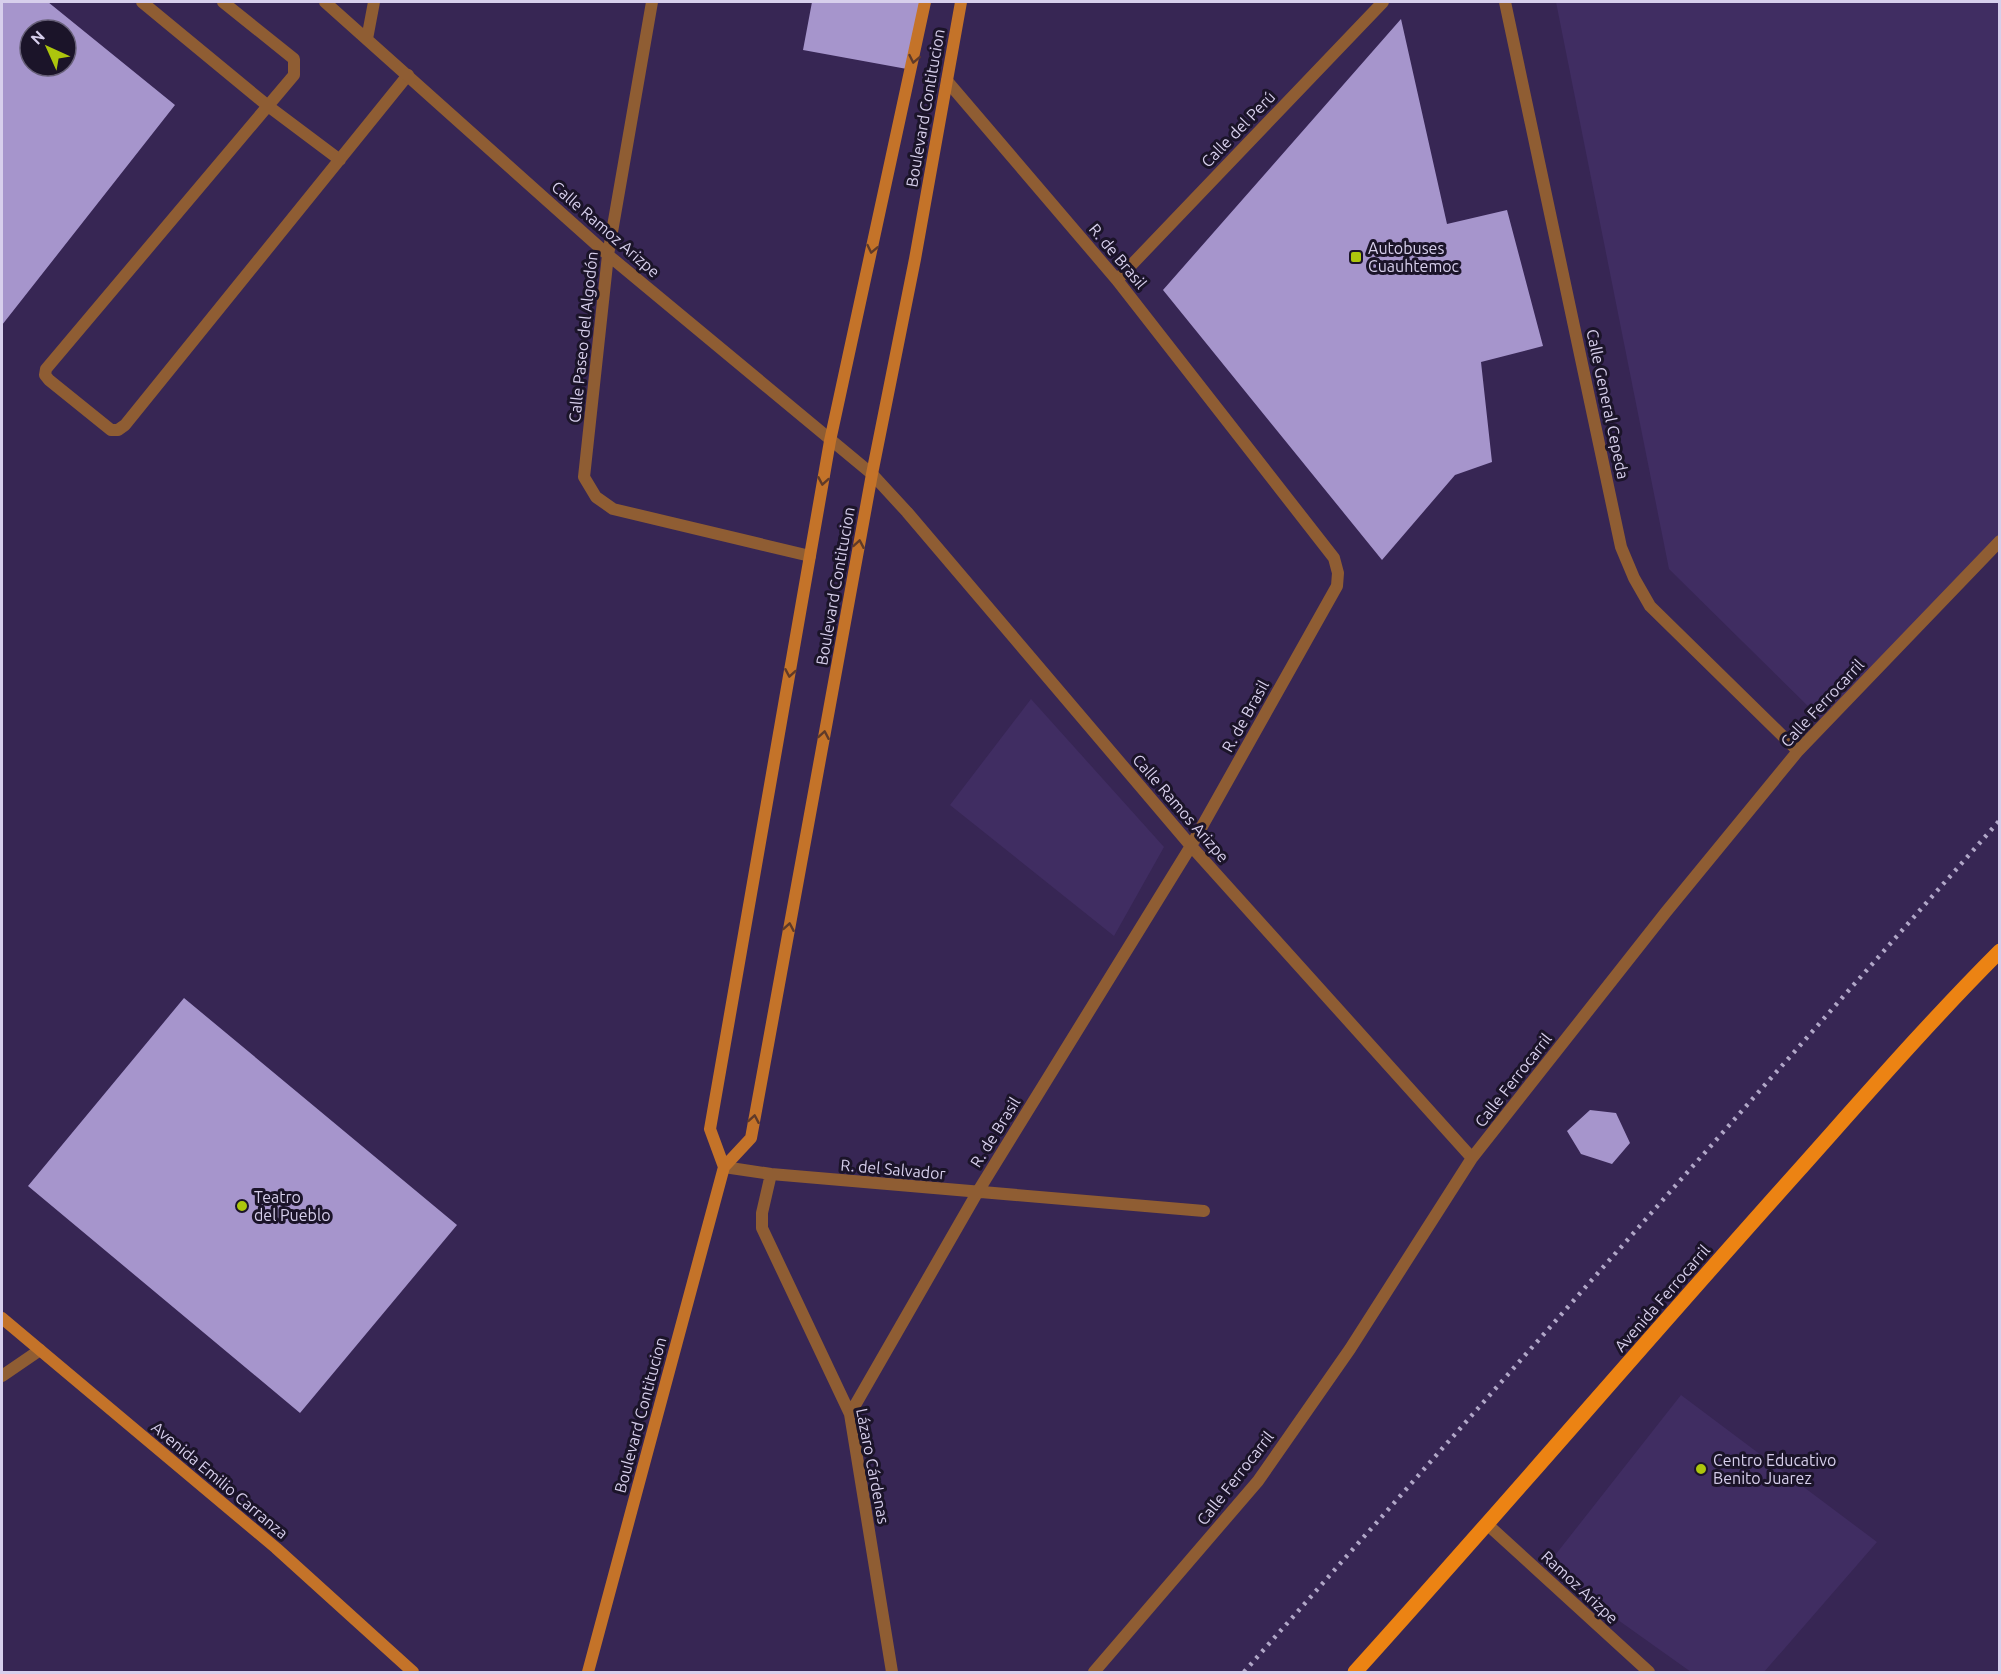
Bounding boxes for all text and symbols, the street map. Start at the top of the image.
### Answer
north arrow [18,18,78,78]
text: N [27,27,48,48]
street label: Boulevard Contitucion [902,27,948,189]
one-way arrow [908,54,921,64]
street label: Calle del Perú [1197,87,1279,171]
street label: Calle Ramoz Arizpe [548,177,664,281]
street label: R. de Brasil [1086,220,1150,292]
place label: Autobuses Cuauhtemoc [1368,239,1460,275]
one-way arrow [867,244,880,254]
street label: Calle Paseo del Algodón [565,250,601,424]
marker: Autobuses Cuauhtemoc [1349,250,1363,264]
street label: Calle General Cepeda [1583,327,1633,481]
one-way arrow [817,476,830,486]
street label: Boulevard Contitucion [812,505,858,667]
one-way arrow [852,539,865,549]
street label: Calle Ferrocarril [1777,655,1867,751]
one-way arrow [784,669,796,678]
street label: R. de Brasil [1218,677,1272,755]
one-way arrow [817,731,830,741]
street label: Calle Ramos Arizpe [1129,750,1233,866]
one-way arrow [782,923,795,933]
street label: Calle Ferrocarril [1471,1030,1555,1130]
street label: R. de Brasil [966,1094,1024,1170]
one-way arrow [747,1114,760,1124]
street label: R. del Salvador [840,1155,946,1183]
place label: Teatro del Pueblo [254,1188,331,1224]
marker: Teatro del Pueblo [235,1199,249,1213]
street label: Avenida Ferrocarril [1611,1241,1713,1355]
street label: Boulevard Contitucion [611,1335,669,1495]
street label: Lázaro Cárdenas [853,1407,893,1525]
street label: Avenida Emilio Carranza [148,1418,292,1542]
street label: Calle Ferrocarril [1193,1428,1277,1528]
place label: Centro Educativo Benito Juarez [1713,1451,1836,1487]
marker: Centro Educativo Benito Juarez [1694,1462,1708,1476]
street label: Ramoz Arizpe [1538,1547,1622,1627]

